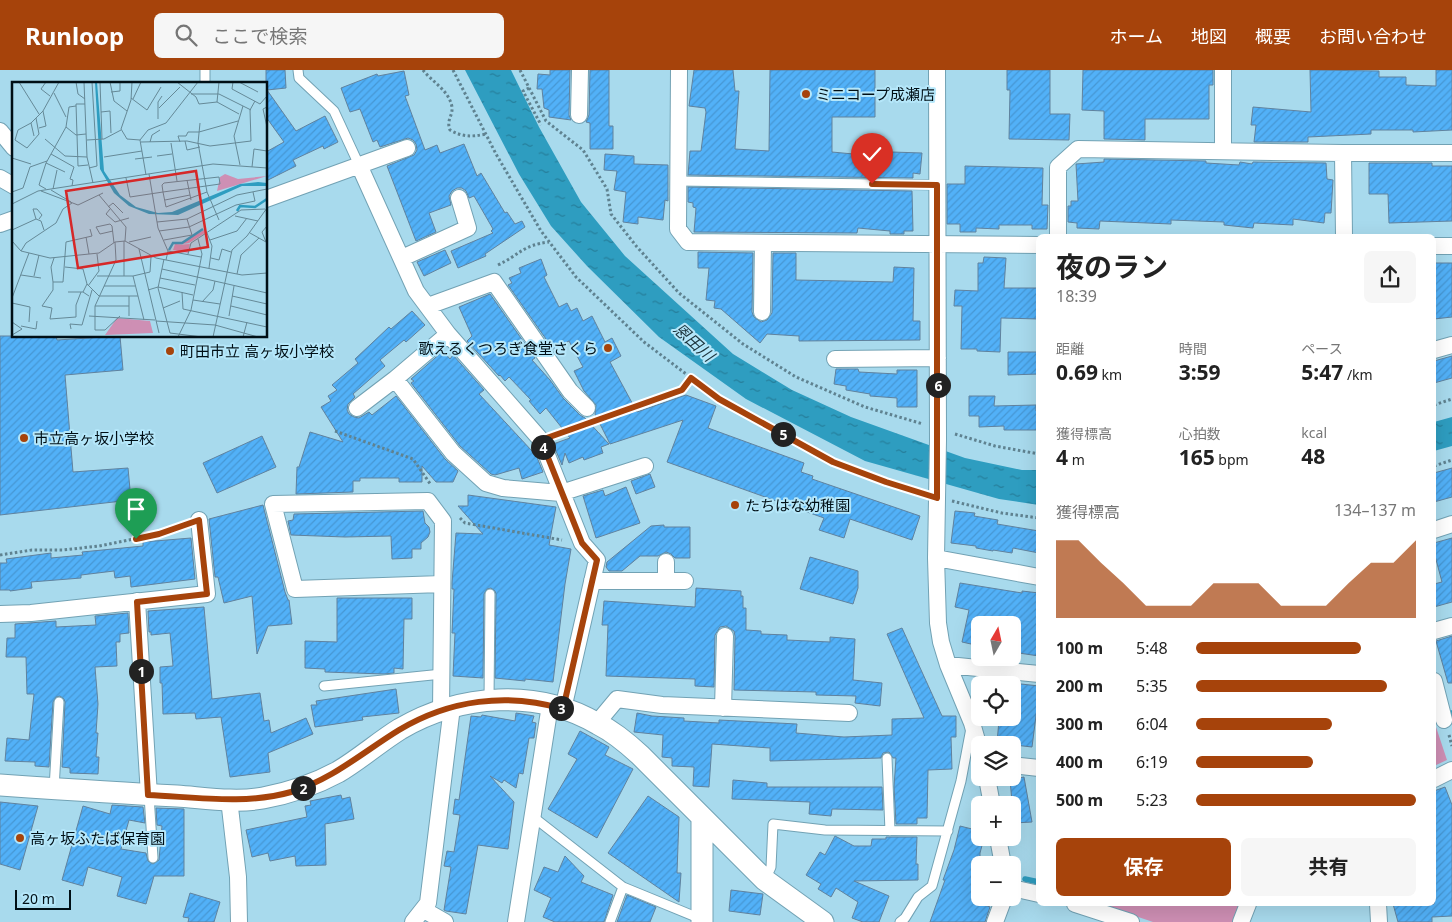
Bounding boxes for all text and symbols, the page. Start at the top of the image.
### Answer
search box [154,13,504,58]
text: Runloop [25,19,124,52]
icon: search [172,21,200,49]
text: ここで検索 [212,23,307,49]
text: ホーム [1110,24,1163,48]
text: 地図 [1191,24,1227,48]
text: 概要 [1255,24,1291,48]
text: お問い合わせ [1319,24,1427,48]
inset map [12,82,268,338]
place label: ミニコープ成瀬店 [816,84,935,104]
marker: ミニコープ成瀬店 [800,88,812,100]
pin [851,133,893,184]
icon: check [858,140,886,168]
text: 夜のラン [1056,247,1168,285]
button: share [1364,251,1416,303]
text: 18:39 [1056,285,1097,307]
water label: 恩田川 [669,318,721,368]
place label: 歌えるくつろぎ食堂さくら [418,338,598,358]
text: 距離 [1056,339,1084,358]
text: 時間 [1179,339,1207,358]
text: ペース [1301,339,1343,358]
place label: 町田市立 高ヶ坂小学校 [180,341,334,361]
marker: 歌えるくつろぎ食堂さくら [602,342,614,354]
marker: 町田市立 高ヶ坂小学校 [164,345,176,357]
text: 0.69 [1056,358,1098,386]
text: 3:59 [1179,358,1221,386]
text: 5:47 [1301,358,1343,386]
text: km [1098,365,1122,384]
text: /km [1343,365,1373,384]
pin: 6 [926,372,950,398]
text: 6 [934,376,943,395]
pin: 5 [770,422,796,446]
text: kcal [1301,423,1327,442]
text: 獲得標高 [1056,424,1112,443]
text: 心拍数 [1179,424,1221,443]
text: 5 [779,425,788,444]
place label: 市立高ヶ坂小学校 [34,428,154,448]
marker: 市立高ヶ坂小学校 [18,432,30,444]
pin: 4 [530,434,556,460]
text: 4 [539,438,548,457]
text: 48 [1301,442,1325,470]
text: 4 [1056,443,1068,471]
text: 165 [1179,443,1215,471]
text: m [1068,450,1085,469]
text: bpm [1215,450,1249,469]
pin [115,488,157,539]
icon: arrive [122,495,150,523]
place label: たちはな幼稚園 [745,495,850,515]
marker: たちはな幼稚園 [729,499,741,511]
text: 134–137 m [1334,499,1416,521]
text: 獲得標高 [1056,501,1120,523]
north arrow [971,616,1021,666]
map controls [971,616,1021,906]
text: 100 m [1056,637,1103,659]
text: 5:48 [1136,637,1168,659]
pin: 1 [128,658,154,684]
text: 1 [137,662,146,681]
text: 200 m [1056,675,1103,697]
text: 5:35 [1136,675,1168,697]
button: locate [971,676,1021,726]
pin: 3 [548,696,574,720]
text: 3 [557,699,566,718]
text: 300 m [1056,713,1103,735]
text: 6:04 [1136,713,1168,735]
button: layers [971,736,1021,786]
text: 400 m [1056,751,1103,773]
text: 6:19 [1136,751,1168,773]
pin: 2 [290,776,316,800]
text: 2 [299,779,308,798]
text: 500 m [1056,789,1103,811]
text: 5:23 [1136,789,1168,811]
button: + [971,796,1021,846]
place label: 高ヶ坂ふたば保育園 [30,828,165,848]
marker: 高ヶ坂ふたば保育園 [14,832,26,844]
button: 保存 [1056,838,1231,896]
button: 共有 [1241,838,1416,896]
button: − [971,856,1021,906]
scale bar [15,887,71,910]
text: 20 m [22,889,55,908]

